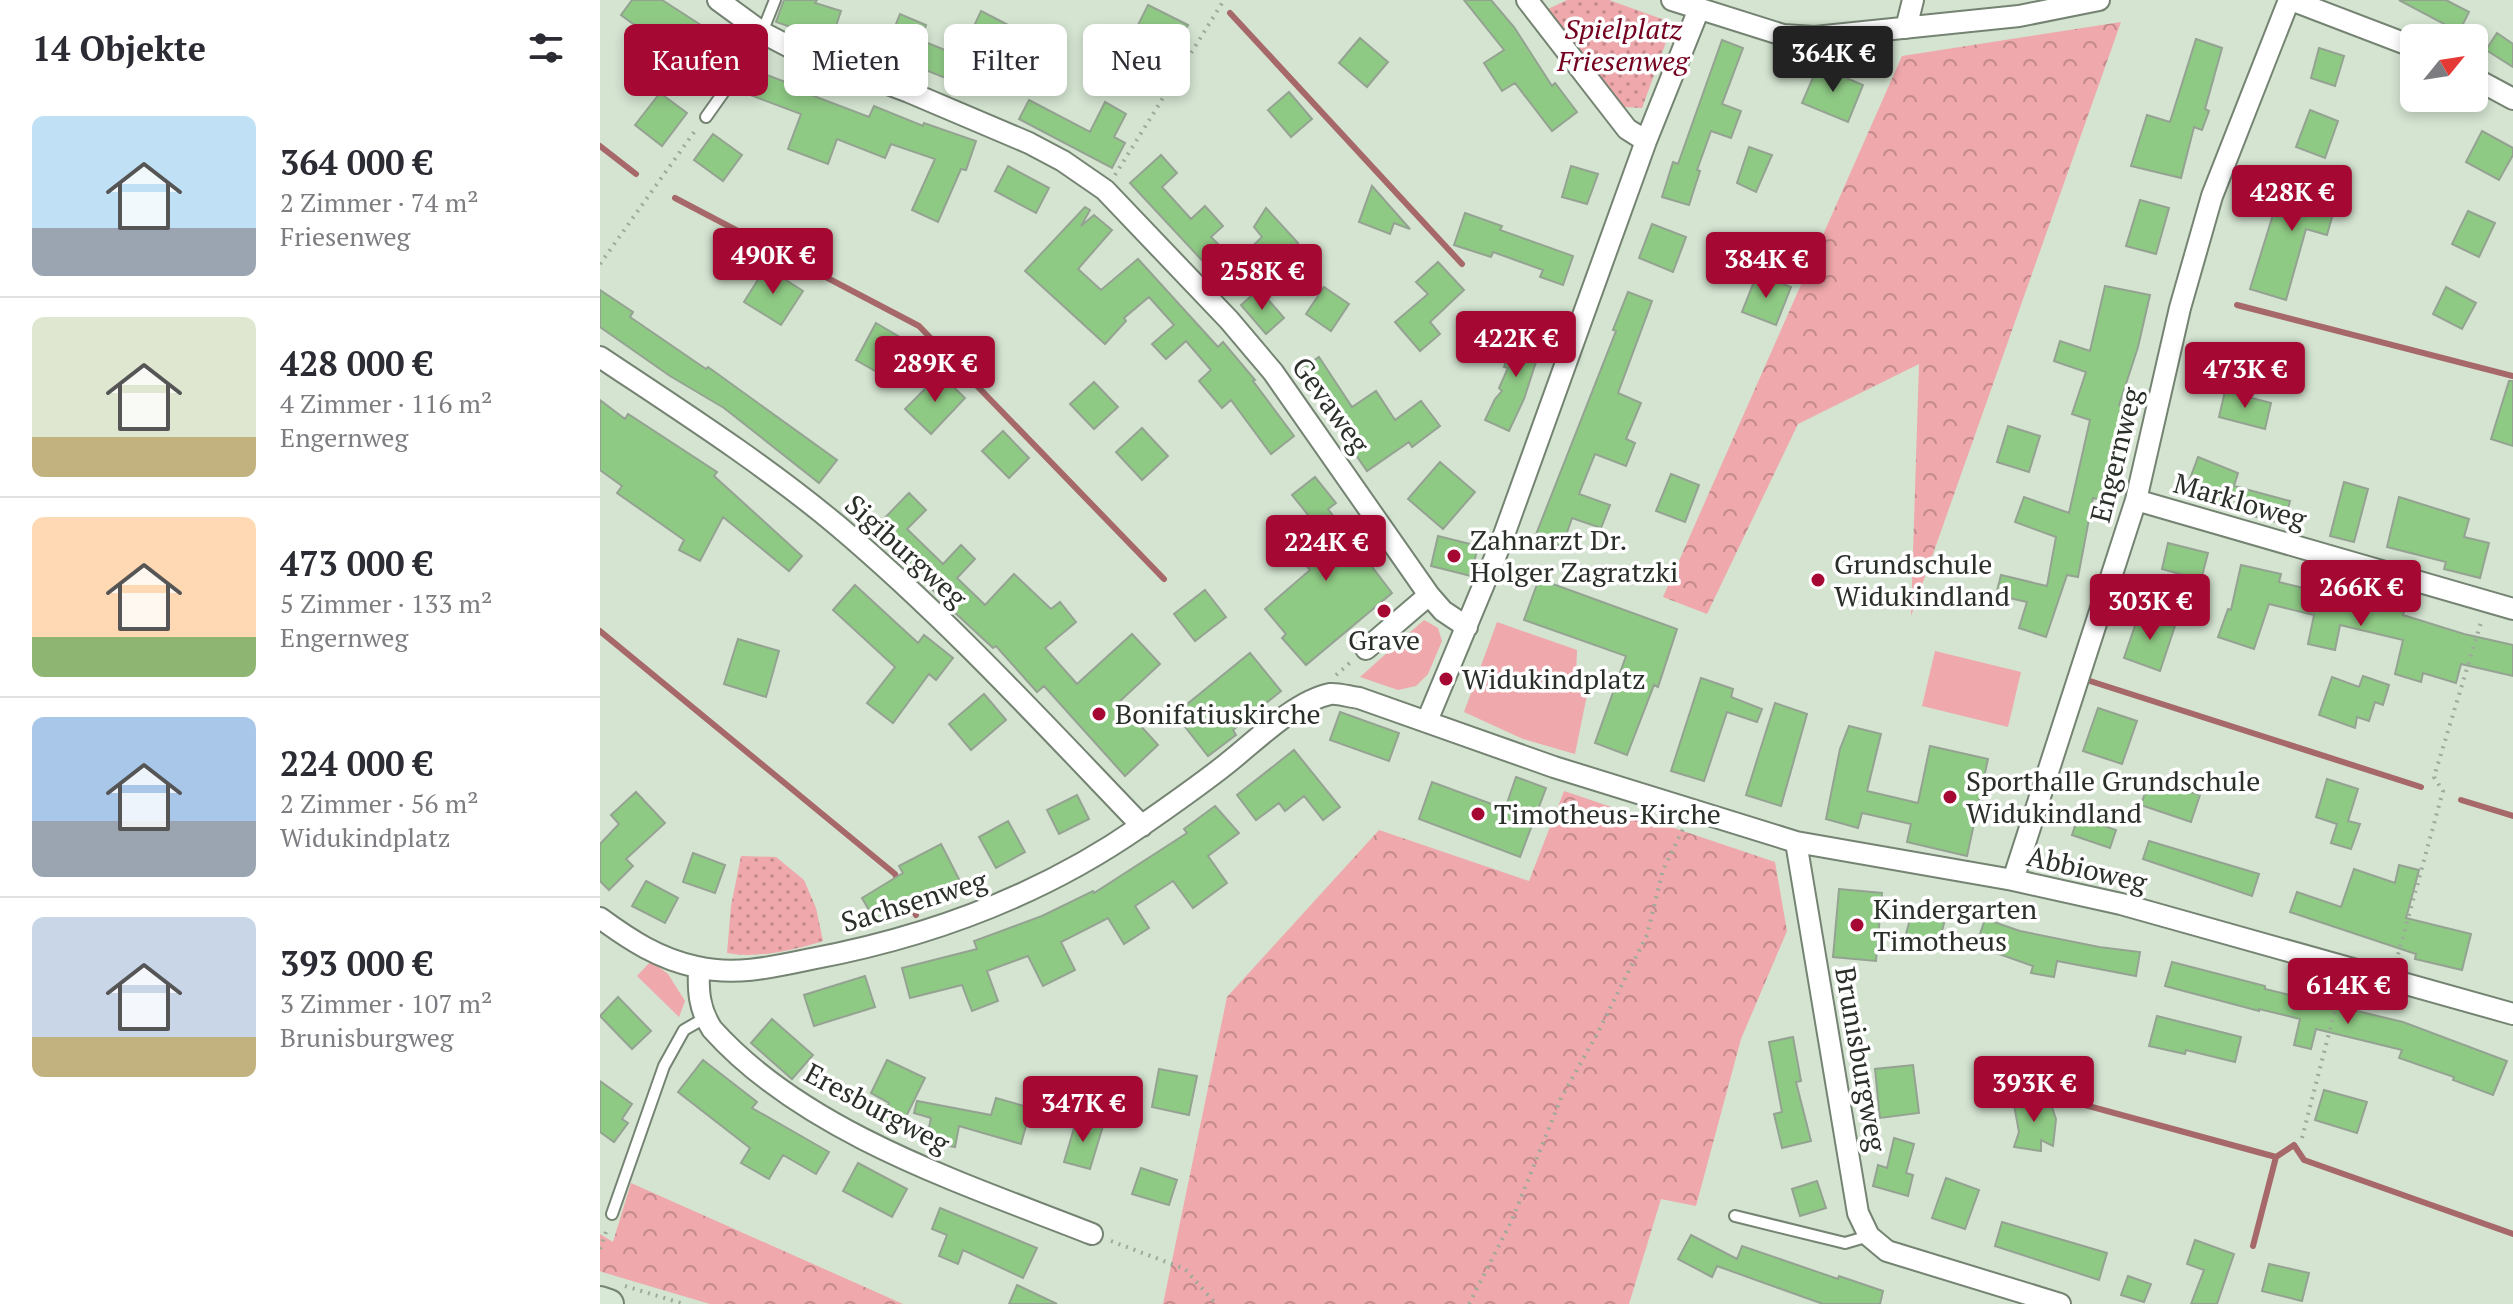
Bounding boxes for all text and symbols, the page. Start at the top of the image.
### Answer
park label: Spielplatz Friesenweg [1556,10,1691,79]
chip: Kaufen [624,24,768,96]
chip: Mieten [784,24,928,96]
chip: Filter [944,24,1067,96]
chip: Neu [1083,24,1190,96]
north arrow [2400,24,2488,112]
map controls [2400,24,2488,112]
text: 14 Objekte [32,26,206,71]
icon: filters [524,26,568,70]
pin: 364K € [1768,26,1898,94]
text: 364K € [1791,35,1875,69]
text: 364 000 € [280,140,433,185]
icon: home [96,148,192,244]
pin: 428K € [2227,165,2357,233]
text: 428K € [2250,174,2334,208]
text: 2 Zimmer · 74 m² [280,185,478,219]
text: Friesenweg [280,219,410,253]
pin: 490K € [708,228,838,296]
pin: 384K € [1701,232,1831,300]
text: 490K € [731,237,815,271]
text: 384K € [1724,241,1808,275]
pin: 258K € [1197,244,1327,312]
text: 258K € [1220,253,1304,287]
pin: 422K € [1451,311,1581,379]
text: 422K € [1474,320,1558,354]
pin: 289K € [870,336,1000,404]
text: 428 000 € [280,341,433,386]
pin: 473K € [2180,342,2310,410]
text: 289K € [893,345,977,379]
icon: home [96,349,192,445]
street label: Gevaweg [1284,349,1379,461]
text: 473K € [2203,351,2287,385]
street label: Engernweg [2081,382,2150,526]
text: 4 Zimmer · 116 m² [280,386,492,420]
text: Engernweg [280,420,408,454]
street label: Markloweg [2170,464,2312,537]
street label: Sigiburgweg [837,486,976,616]
pin: 224K € [1261,515,1391,583]
place label: Zahnarzt Dr. Holger Zagratzki [1470,521,1678,590]
text: 224K € [1284,524,1368,558]
text: 473 000 € [280,541,433,586]
place label: Grundschule Widukindland [1834,545,2010,614]
marker: Zahnarzt Dr. Holger Zagratzki [1445,547,1463,565]
icon: home [96,549,192,645]
pin: 266K € [2296,560,2426,628]
text: 266K € [2319,569,2403,603]
marker: Grundschule Widukindland [1809,571,1827,589]
pin: 303K € [2085,574,2215,642]
text: 303K € [2108,583,2192,617]
text: 5 Zimmer · 133 m² [280,586,492,620]
marker: Grave [1375,602,1393,620]
text: Engernweg [280,620,408,654]
place label: Grave [1348,621,1420,658]
place label: Widukindplatz [1462,660,1646,697]
marker: Widukindplatz [1437,670,1455,688]
place label: Bonifatiuskirche [1115,695,1321,732]
marker: Bonifatiuskirche [1090,705,1108,723]
text: 224 000 € [280,741,433,786]
icon: home [96,749,192,845]
place label: Sporthalle Grundschule Widukindland [1966,762,2260,831]
text: 2 Zimmer · 56 m² [280,786,478,820]
marker: Sporthalle Grundschule Widukindland [1941,788,1959,806]
place label: Timotheus-Kirche [1494,795,1721,832]
marker: Timotheus-Kirche [1469,805,1487,823]
text: Widukindplatz [280,820,451,854]
street label: Abbioweg [2023,837,2152,901]
street label: Sachsenweg [837,860,992,940]
place label: Kindergarten Timotheus [1873,890,2038,959]
marker: Kindergarten Timotheus [1848,916,1866,934]
text: 393 000 € [280,941,433,986]
icon: home [96,949,192,1045]
pin: 614K € [2283,958,2413,1026]
street label: Brunisburgweg [1827,964,1896,1155]
text: 614K € [2306,967,2390,1001]
text: 3 Zimmer · 107 m² [280,986,492,1020]
text: Brunisburgweg [280,1020,454,1054]
street label: Eresburgweg [798,1054,957,1162]
pin: 393K € [1969,1056,2099,1124]
text: 393K € [1992,1065,2076,1099]
pin: 347K € [1018,1076,1148,1144]
text: 347K € [1041,1085,1125,1119]

